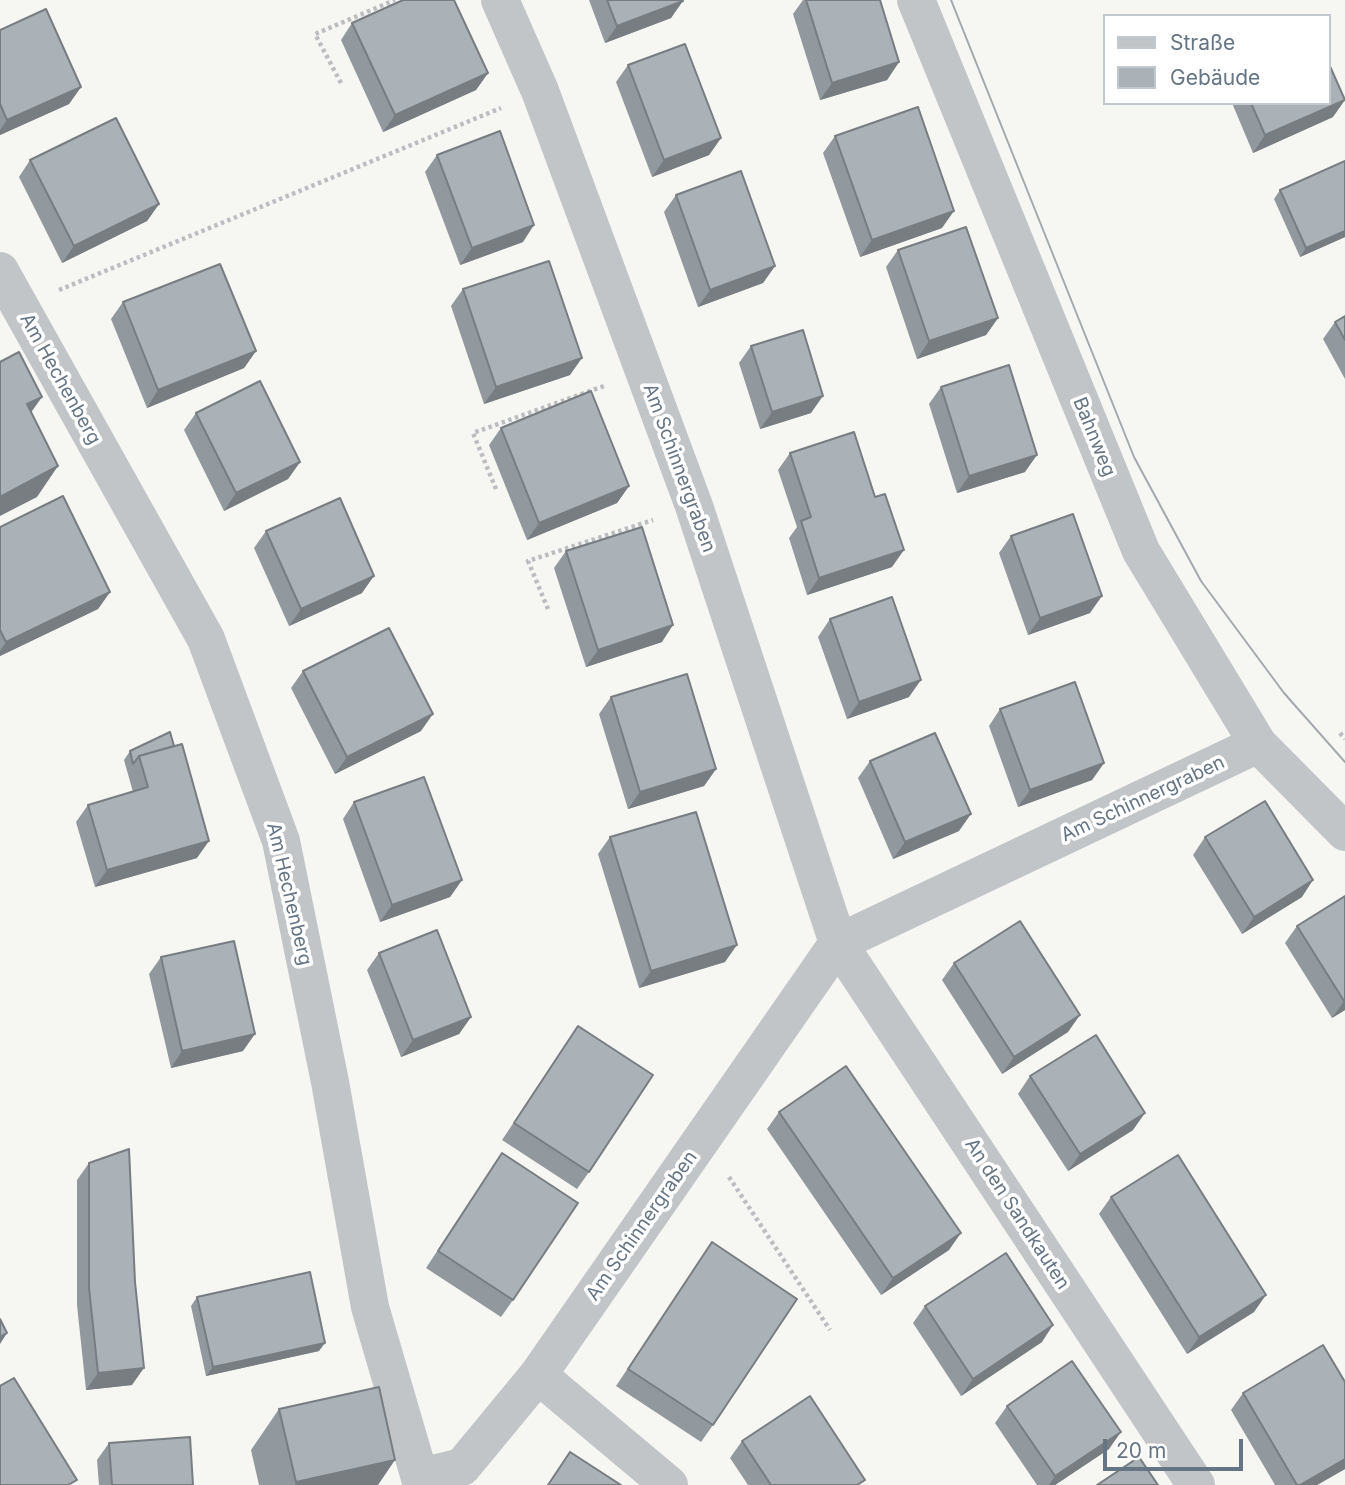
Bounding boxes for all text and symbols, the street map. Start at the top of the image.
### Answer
legend [1104,14,1331,105]
text: Straße [1170,30,1235,55]
text: Gebäude [1170,65,1260,90]
street label: Am Hechenberg [15,310,105,448]
street label: Am Schinnergraben [638,381,720,555]
street label: Bahnweg [1068,394,1120,480]
street label: Am Schinnergraben [1058,751,1228,847]
street label: Am Hechenberg [261,820,317,968]
street label: An den Sandkauten [960,1134,1074,1294]
street label: Am Schinnergraben [582,1147,702,1305]
scale bar [1107,1426,1247,1470]
text: 20 m [1116,1438,1166,1463]

